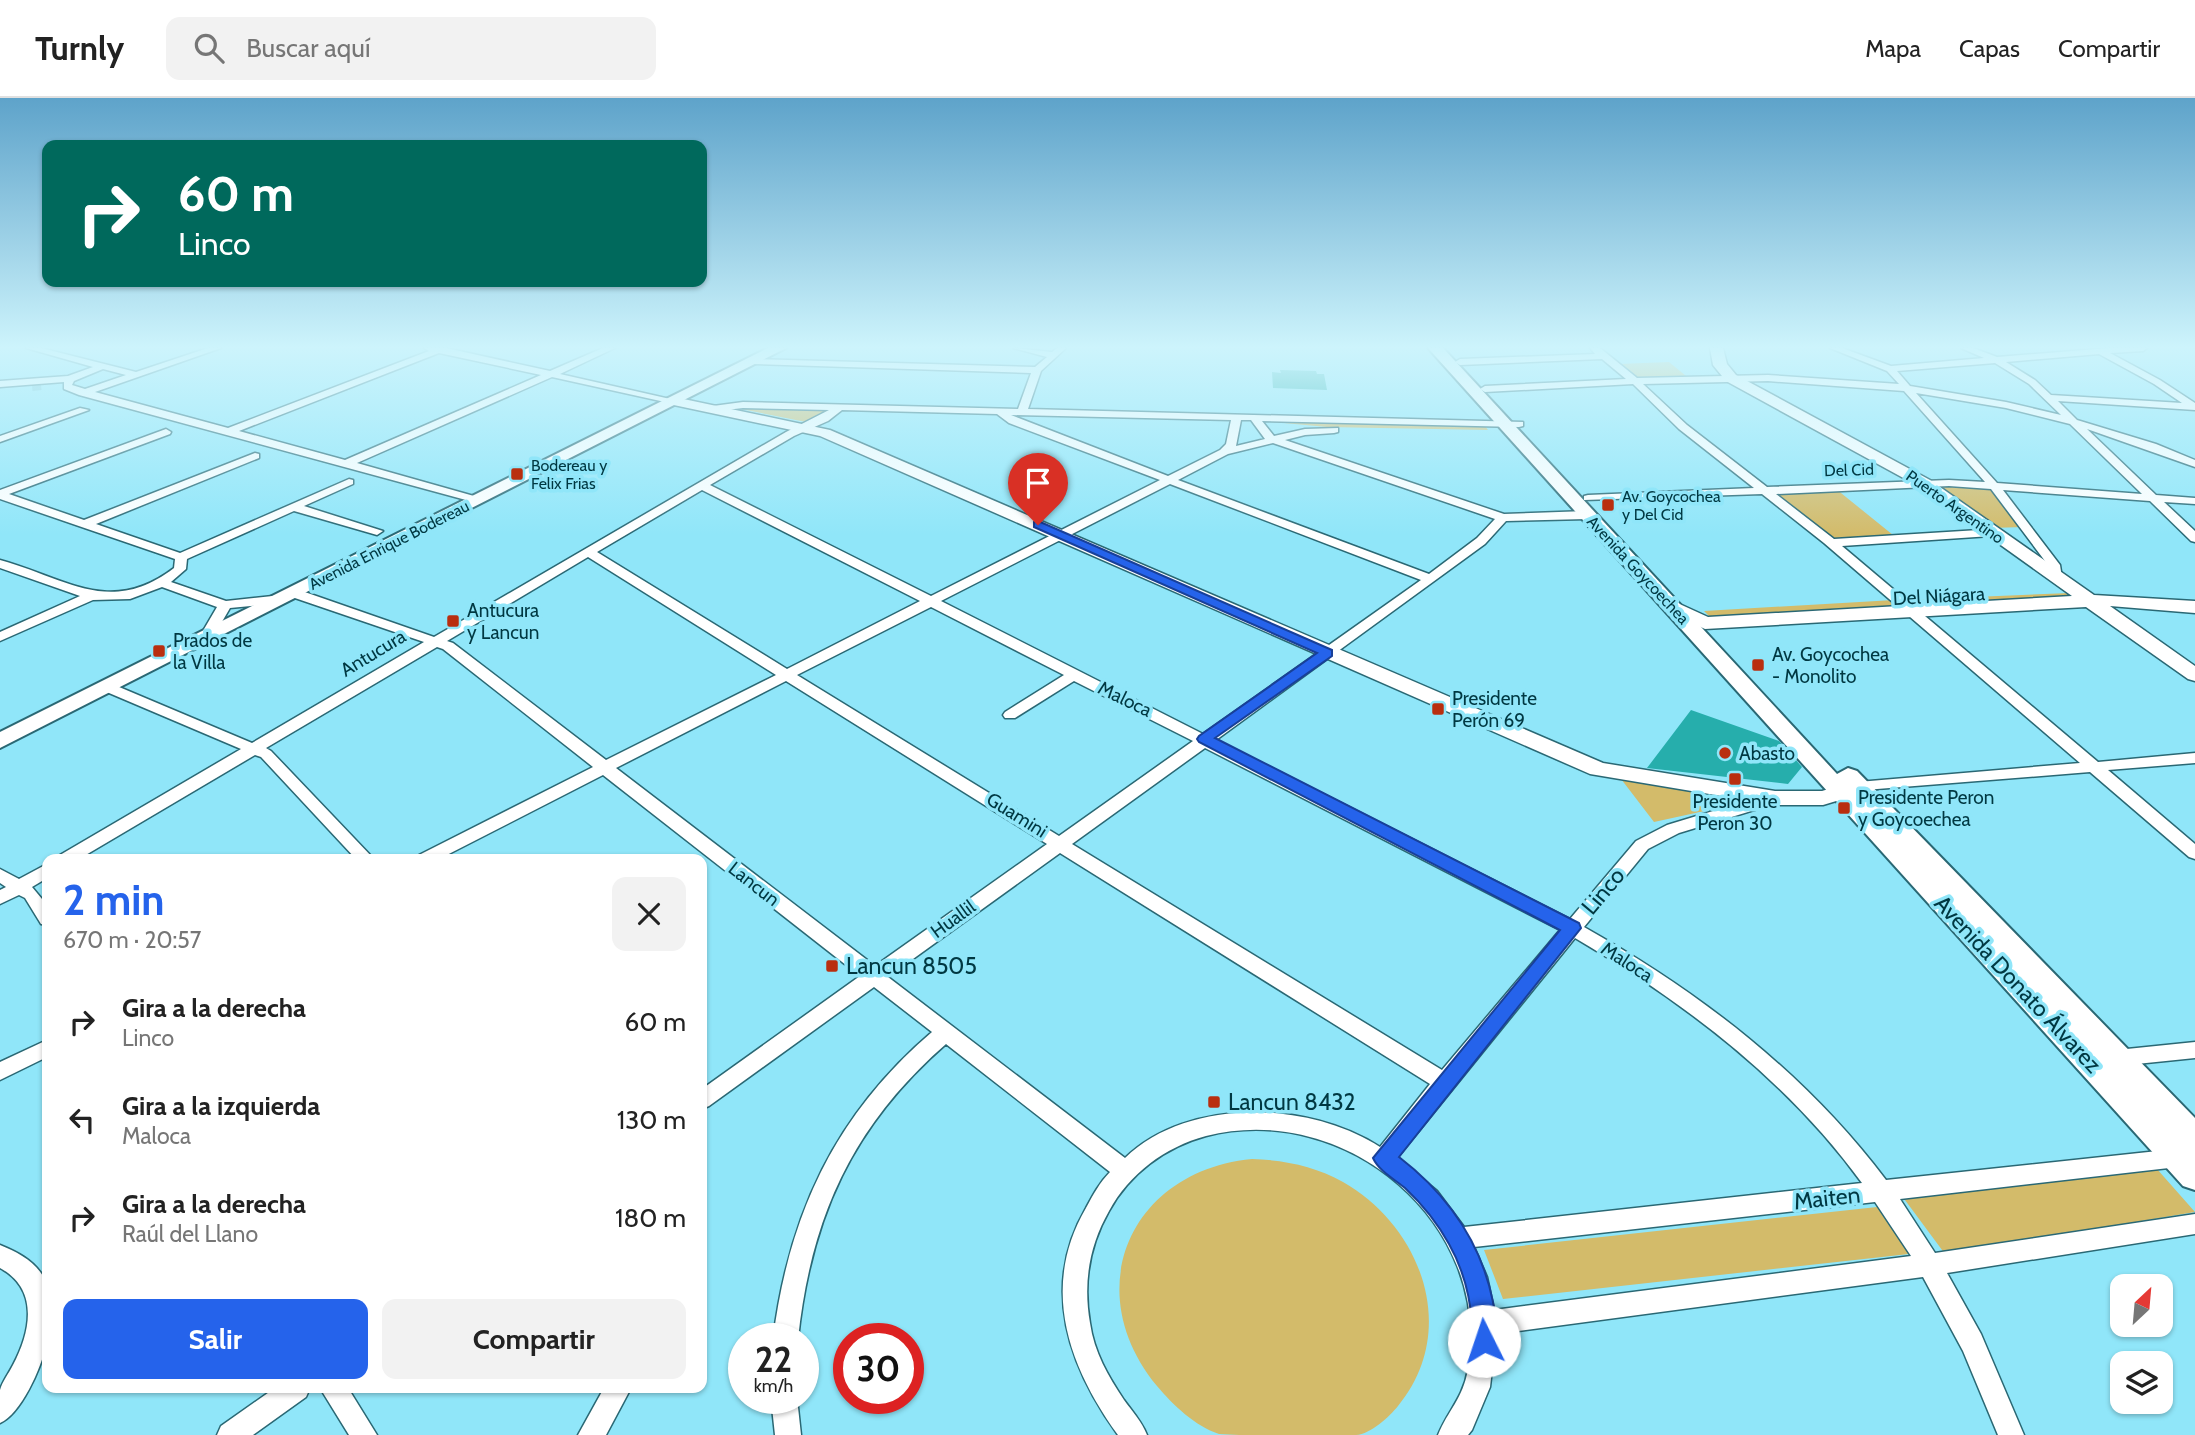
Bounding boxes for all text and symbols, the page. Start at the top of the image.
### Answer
search box [166,17,656,80]
text: Turnly [35,28,124,68]
icon: search [190,29,228,67]
text: Buscar aquí [246,32,370,64]
text: Mapa [1865,34,1921,63]
text: Capas [1959,34,2020,63]
text: Compartir [2058,34,2160,63]
text: 60 m [178,164,294,223]
icon: right [63,168,154,259]
text: Linco [178,224,251,263]
pin [1008,453,1068,525]
place label: Bodereau y Felix Frias [531,456,607,493]
street label: Del Cid [1824,460,1874,480]
icon: arrive [1019,464,1057,502]
marker: Bodereau y Felix Frias [509,466,525,482]
street label: Puerto Argentino [1903,466,2008,548]
place label: Av. Goycochea y Del Cid [1622,487,1721,524]
street label: Avenida Enrique Bodereau [306,496,472,594]
marker: Av. Goycochea y Del Cid [1600,497,1616,513]
street label: Avenida Goycoechea [1583,512,1693,628]
street label: Del Niágara [1892,582,1986,610]
place label: Antucura y Lancun [467,599,539,644]
marker: Antucura y Lancun [445,613,461,629]
street label: Antucura [336,625,410,681]
place label: Prados de la Villa [173,629,252,674]
marker: Prados de la Villa [151,643,167,659]
place label: Av. Goycochea - Monolito [1772,643,1889,688]
marker: Av. Goycochea - Monolito [1750,657,1766,673]
street label: Maloca [1094,676,1156,722]
place label: Presidente Perón 69 [1452,687,1537,732]
marker: Presidente Perón 69 [1430,701,1446,717]
place label: Abasto [1739,742,1795,765]
marker: Abasto [1717,745,1733,761]
marker: Presidente Peron 30 [1727,771,1743,787]
place label: Presidente Peron y Goycoechea [1858,786,1994,831]
street label: Guamini [982,787,1052,843]
place label: Presidente Peron 30 [1693,790,1778,835]
marker: Presidente Peron y Goycoechea [1836,800,1852,816]
street label: Lancun [724,857,784,911]
street label: Linco [1576,862,1630,920]
text: 2 min [63,874,164,926]
button: close [612,877,686,951]
street label: Avenida Donato Álvarez [1929,889,2108,1079]
street label: Huallil [926,895,980,943]
text: 670 m · 20:57 [63,926,201,954]
street label: Maloca [1597,937,1657,987]
place label: Lancun 8505 [846,952,977,980]
marker: Lancun 8505 [824,958,840,974]
text: Gira a la derecha [122,992,306,1024]
icon: right [63,1003,101,1041]
text: 60 m [624,1006,686,1038]
text: Linco [122,1024,174,1052]
place label: Lancun 8432 [1228,1088,1356,1116]
text: Gira a la izquierda [122,1090,320,1122]
marker: Lancun 8432 [1206,1094,1222,1110]
icon: left [63,1101,101,1139]
text: 130 m [617,1104,686,1136]
text: Maloca [122,1122,191,1150]
street label: Maiten [1792,1181,1862,1215]
text: Gira a la derecha [122,1188,306,1220]
icon: right [63,1199,101,1237]
text: 180 m [615,1202,686,1234]
text: Raúl del Llano [122,1220,258,1248]
north arrow [2110,1274,2174,1337]
map controls [2110,1274,2173,1414]
button: Salir [63,1299,368,1379]
button: Compartir [382,1299,686,1379]
position arrow [1447,1304,1521,1378]
speed limit sign: 30 [833,1323,924,1414]
text: 22 [755,1338,792,1381]
button: layers [2110,1351,2173,1414]
text: km/h [754,1375,793,1397]

